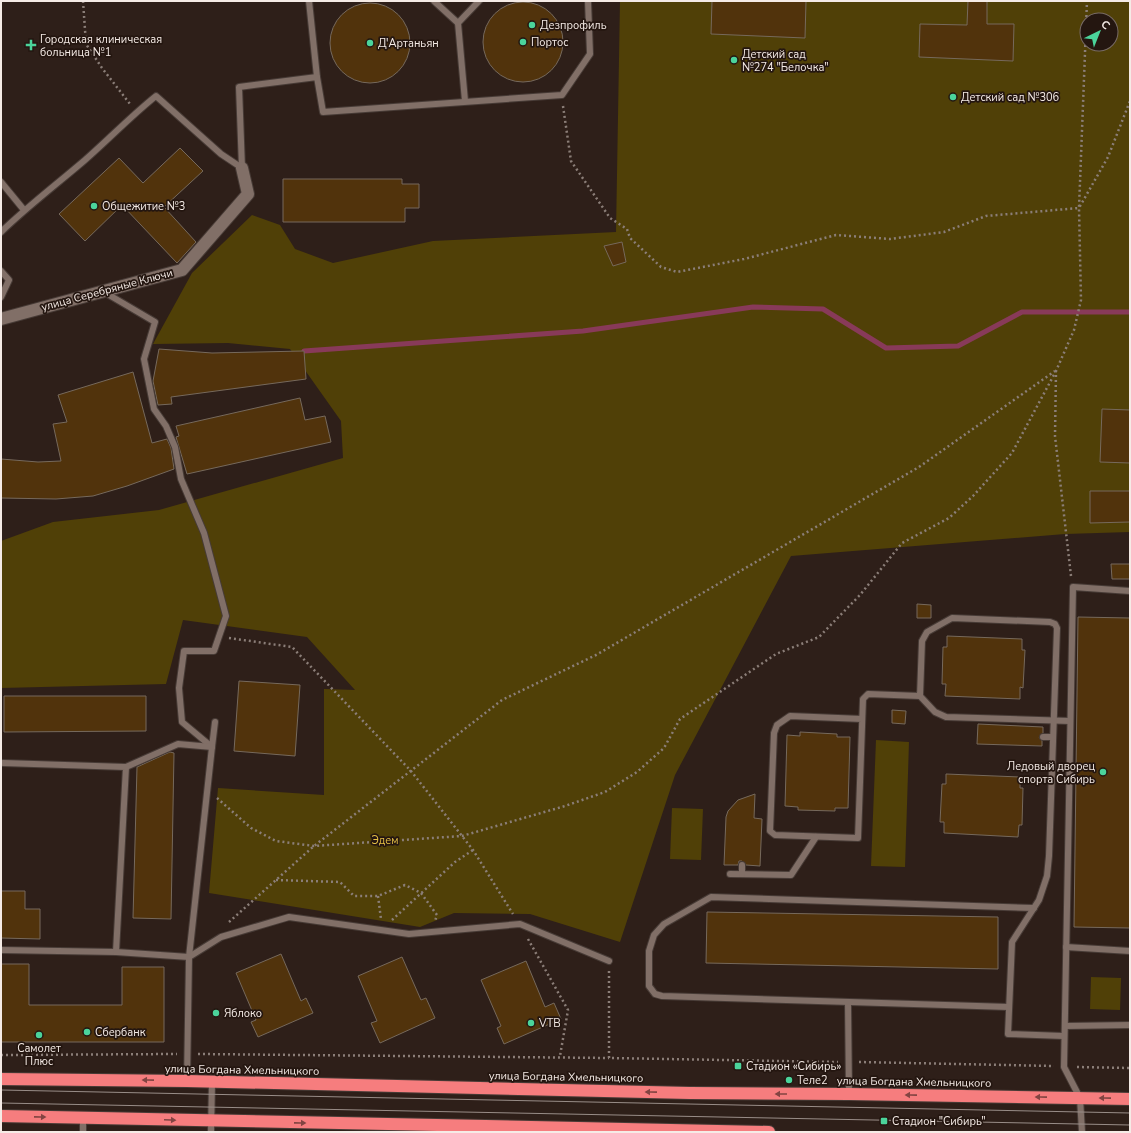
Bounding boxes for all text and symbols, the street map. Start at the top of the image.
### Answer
north arrow [1079,12,1119,52]
text: С [1098,17,1114,33]
place label: Дезпрофиль [540,18,607,33]
marker: Дезпрофиль [527,20,537,30]
place label: Городская клиническая больница №1 [40,32,162,60]
place label: Портос [531,35,568,50]
place label: Д'Артаньян [378,36,439,51]
marker: Портос [518,37,528,47]
marker: Д'Артаньян [365,38,375,48]
marker: Городская клиническая больница №1 [25,39,37,51]
place label: Детский сад №274 "Белочка" [742,47,829,75]
marker: Детский сад №274 "Белочка" [729,55,739,65]
place label: Детский сад №306 [961,90,1060,105]
marker: Детский сад №306 [948,92,958,102]
place label: Общежитие №3 [102,199,185,214]
marker: Общежитие №3 [89,201,99,211]
street label: улица Серебряные Ключи [40,265,174,315]
place label: Ледовый дворец спорта Сибирь [1007,759,1095,787]
marker: Ледовый дворец спорта Сибирь [1098,767,1108,777]
park label: Эдем [371,833,399,848]
place label: Яблоко [224,1006,262,1021]
marker: Яблоко [211,1008,221,1018]
place label: VTB [538,1016,561,1031]
marker: VTB [526,1018,536,1028]
place label: Сбербанк [95,1025,146,1040]
marker: Сбербанк [82,1027,92,1037]
marker: Самолет Плюс [34,1030,44,1040]
place label: Самолет Плюс [17,1041,61,1069]
place label: Стадион «Сибирь» [746,1059,841,1074]
street label: улица Богдана Хмельницкого [165,1061,319,1079]
marker: Стадион «Сибирь» [733,1061,743,1071]
street label: улица Богдана Хмельницкого [489,1068,643,1086]
place label: Теле2 [797,1073,828,1088]
street label: улица Богдана Хмельницкого [837,1073,991,1091]
marker: Теле2 [784,1075,794,1085]
one-way arrow [141,1077,154,1083]
one-way arrow [645,1089,657,1096]
one-way arrow [774,1091,787,1097]
one-way arrow [904,1092,917,1098]
one-way arrow [1034,1094,1047,1100]
one-way arrow [1098,1095,1111,1101]
one-way arrow [34,1114,47,1120]
place label: Стадион "Сибирь" [892,1114,986,1129]
one-way arrow [164,1116,176,1123]
marker: Стадион "Сибирь" [879,1116,889,1126]
one-way arrow [294,1120,307,1126]

